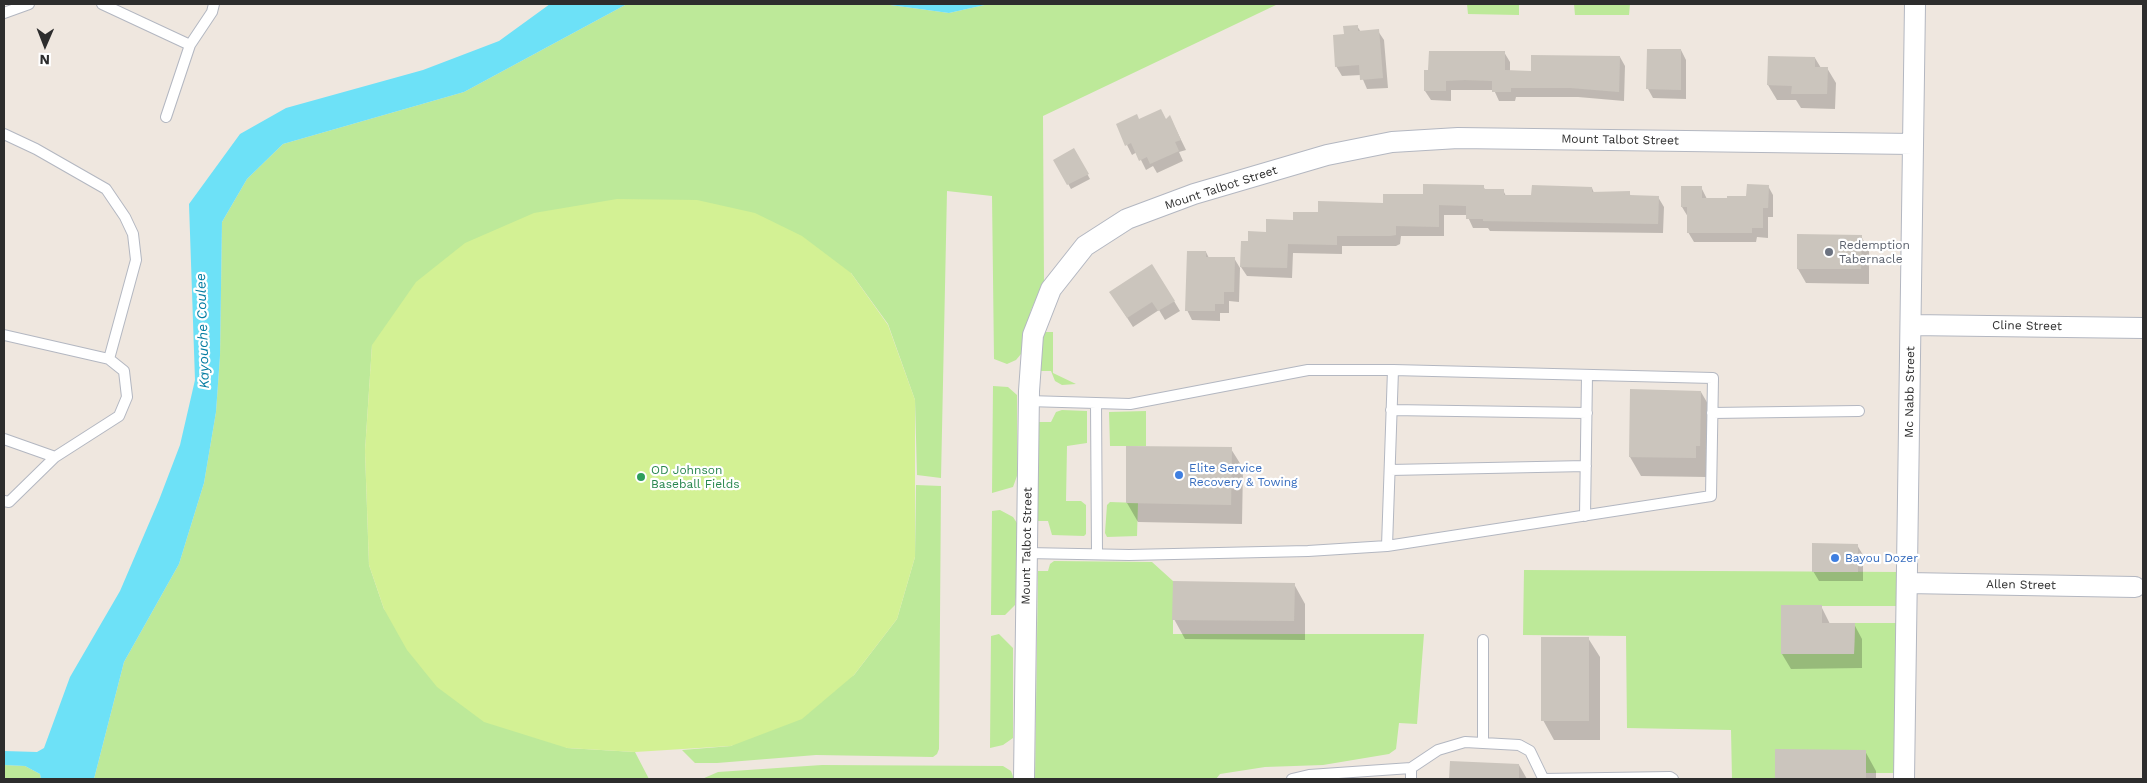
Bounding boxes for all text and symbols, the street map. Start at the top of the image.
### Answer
north arrow [20,20,70,70]
text: N [39,52,50,68]
street label: Mount Talbot Street [1561,132,1679,148]
street label: Mount Talbot Street [1163,163,1279,213]
place label: Redemption Tabernacle [1839,238,1910,266]
marker: Redemption Tabernacle [1823,246,1835,258]
water label: Kayouche Coulee [193,273,213,389]
street label: Cline Street [1992,318,2062,334]
street label: Mc Nabb Street [1902,346,1918,438]
place label: Elite Service Recovery & Towing [1189,461,1298,489]
place label: OD Johnson Baseball Fields [651,463,740,491]
marker: Elite Service Recovery & Towing [1173,469,1185,481]
marker: OD Johnson Baseball Fields [635,471,647,483]
street label: Mount Talbot Street [1019,487,1035,605]
place label: Bayou Dozer [1845,551,1918,565]
marker: Bayou Dozer [1829,552,1841,564]
street label: Allen Street [1986,577,2056,593]

